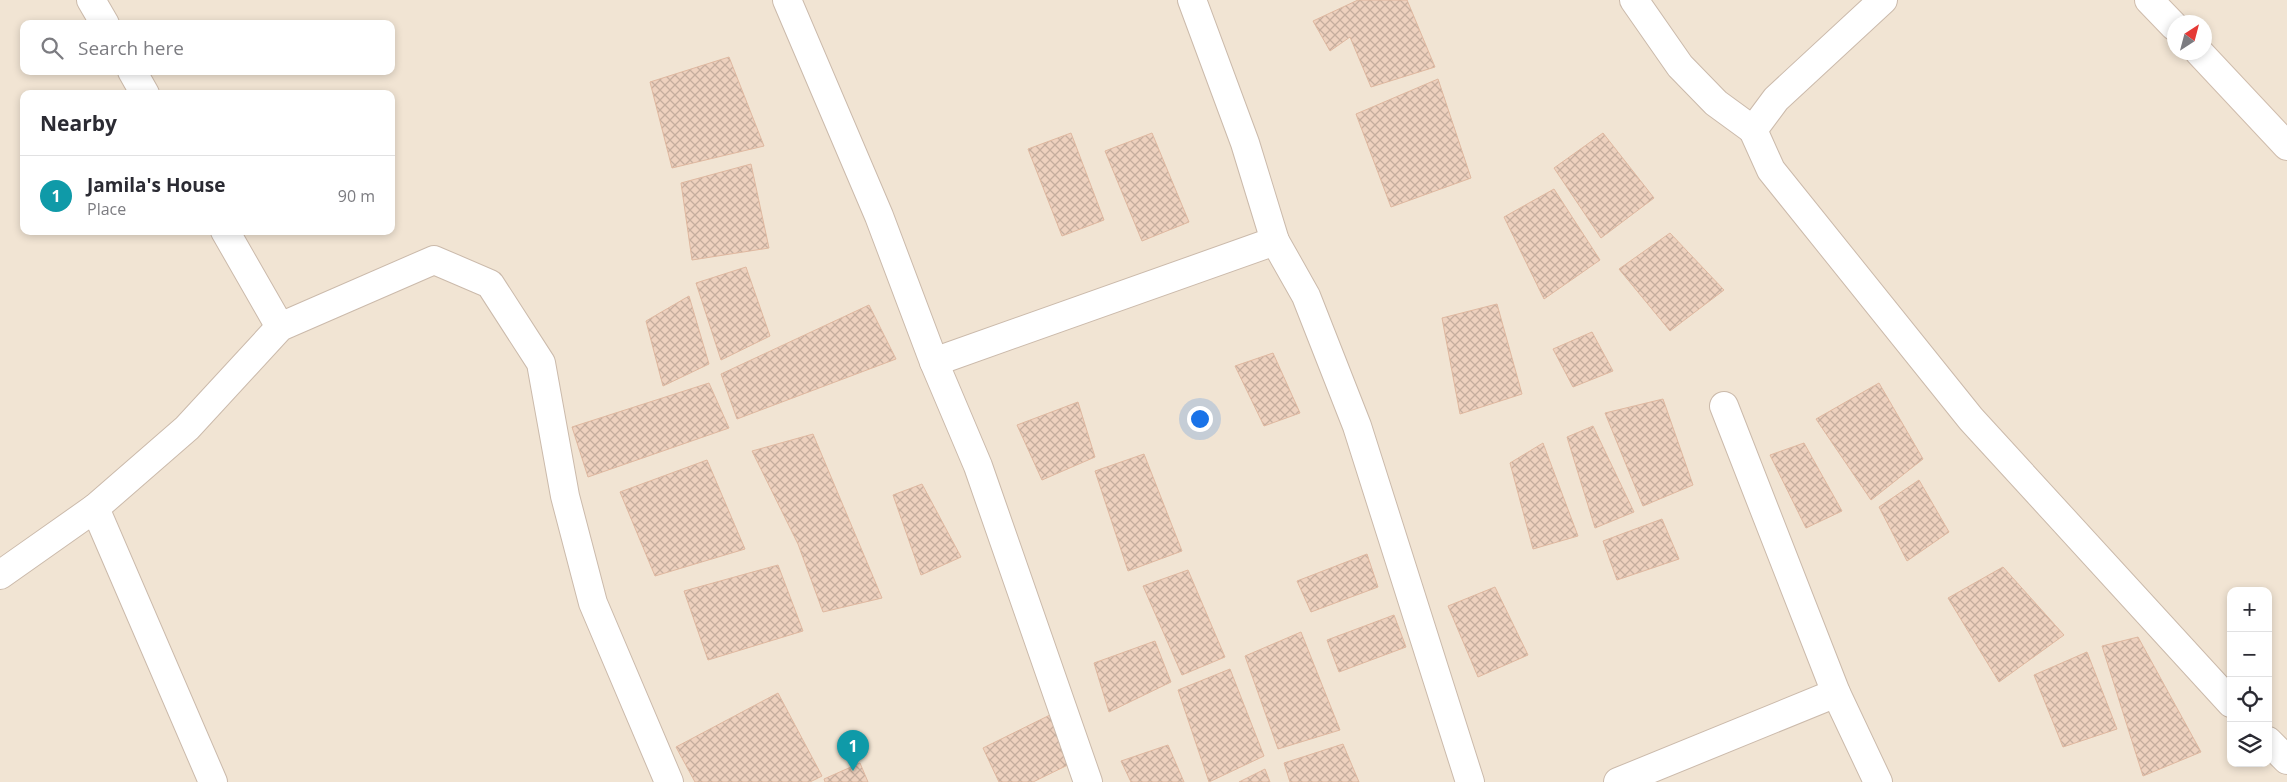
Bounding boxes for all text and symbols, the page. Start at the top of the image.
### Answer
north arrow [2167,15,2212,60]
search box [20,20,395,75]
icon: search [38,34,66,62]
text: Search here [78,35,184,61]
text: Nearby [40,109,117,137]
text: Jamila's House [87,172,225,198]
text: 1 [51,185,61,207]
text: 90 m [338,185,375,207]
text: Place [87,198,126,220]
your location [1187,406,1213,432]
map controls [2227,587,2272,767]
button: + [2227,587,2272,632]
button: − [2227,632,2272,677]
button: locate [2227,677,2272,722]
button: layers [2227,722,2272,767]
pin: 1 [837,730,869,771]

